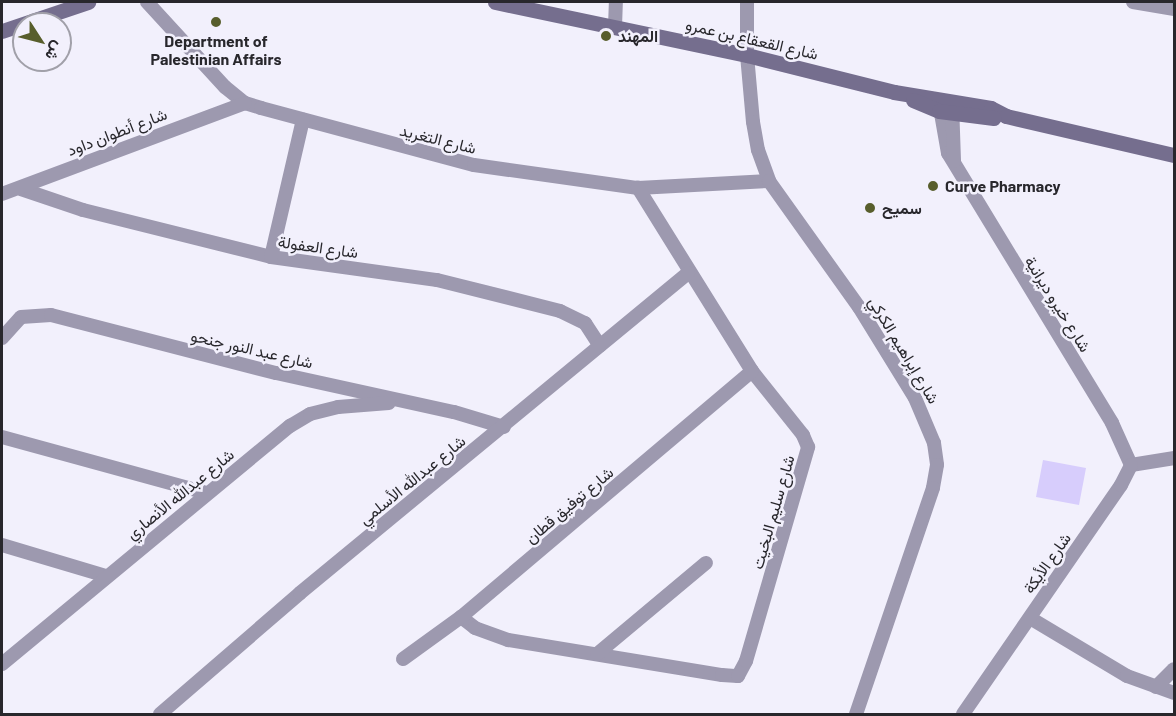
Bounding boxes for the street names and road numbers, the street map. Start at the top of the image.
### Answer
street label: شارع القعقاع بن عمرو [684,14,820,64]
street label: شارع أنطوان داود [64,104,170,160]
street label: شارع التغريد [398,120,478,158]
street label: شارع العفولة [277,232,359,262]
street label: شارع خيرو ديرانية [1021,253,1095,355]
street label: شارع إبراهيم الكركي [864,293,944,407]
street label: شارع عبد النور جنحو [189,326,315,372]
street label: شارع عبدالله الأسلمي [355,431,469,529]
street label: شارع عبدالله الأنصاري [122,445,238,543]
street label: شارع سليم البخيت [748,453,798,571]
street label: شارع توفيق قطان [521,463,617,547]
street label: شارع الأيكة [1019,529,1075,597]

